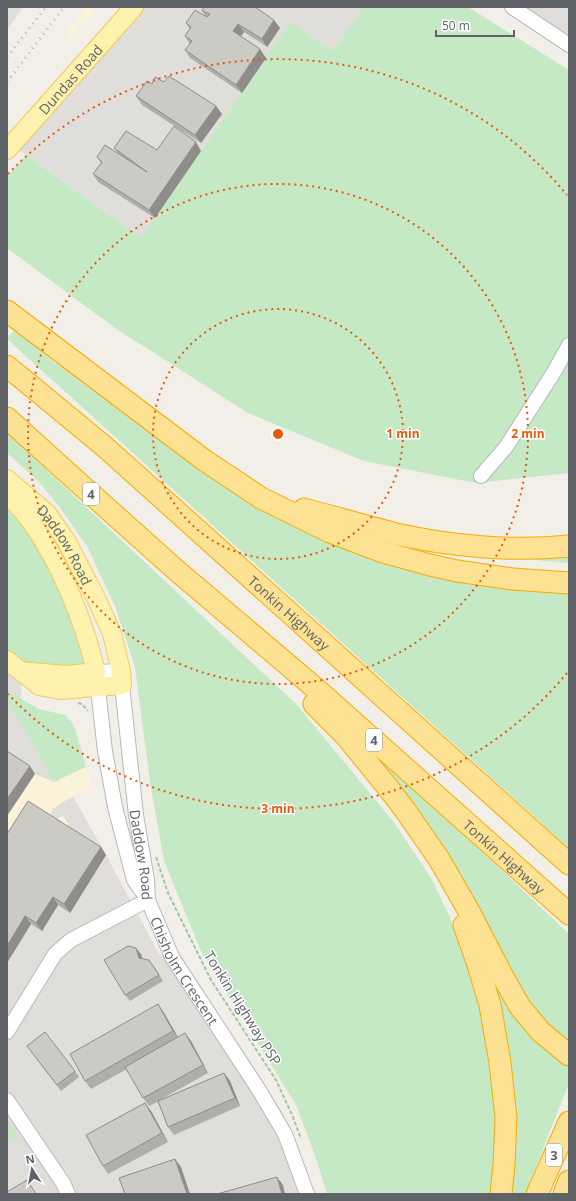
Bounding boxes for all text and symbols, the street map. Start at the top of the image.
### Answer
scale bar [436,12,514,38]
text: 50 m [442,17,470,34]
street label: Dundas Road [34,40,106,118]
text: 1 min [386,425,420,442]
text: 2 min [511,425,545,442]
centre of rings [271,427,285,441]
road number: 4 [83,483,99,505]
street label: Daddow Road [34,500,97,588]
street label: Tonkin Highway [244,571,335,655]
road number: 4 [366,729,382,751]
text: 3 min [261,800,295,817]
street label: Daddow Road [126,809,157,901]
street label: Tonkin Highway [459,815,550,899]
street label: Chisholm Crescent [146,914,223,1028]
street label: Tonkin Highway PSP [200,947,286,1069]
road number: 3 [546,1144,562,1166]
north arrow [12,1149,52,1189]
text: N [24,1150,36,1167]

